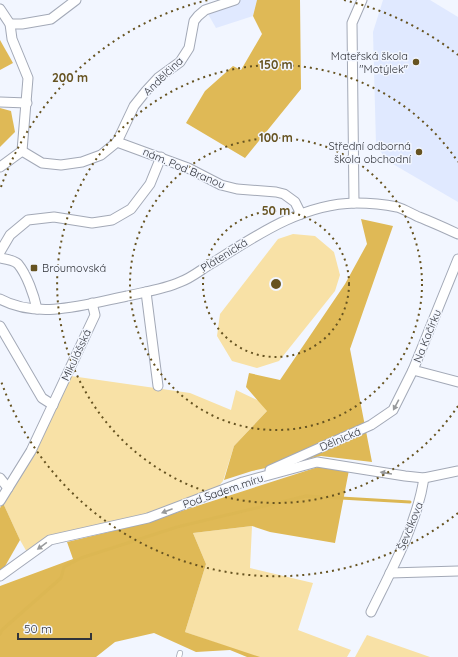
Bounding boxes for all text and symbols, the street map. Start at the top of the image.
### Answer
place label: Mateřská škola "Motýlek" [331,49,408,76]
street label: Andělčina [140,54,186,98]
text: 150 m [259,57,293,72]
marker: Mateřská škola "Motýlek" [411,57,421,67]
text: 200 m [52,70,88,85]
text: 100 m [259,130,293,145]
place label: Střední odborná škola obchodní [328,139,412,166]
street label: nám. Pod Branou [141,144,227,192]
marker: Střední odborná škola obchodní [414,147,424,157]
text: 50 m [262,203,290,218]
street label: Plátenická [198,235,250,275]
place label: Broumovská [42,261,106,275]
marker: Broumovská [29,263,39,273]
centre of rings [269,277,283,291]
street label: Na Kačírku [410,307,444,365]
street label: Mikulášská [58,327,94,383]
one-way arrow [392,399,399,411]
street label: Dělnická [317,424,363,454]
one-way arrow [379,470,392,476]
street label: Pod Sadem míru [181,471,265,511]
street label: Ševčíkova [394,500,426,552]
one-way arrow [160,508,172,514]
one-way arrow [37,542,48,550]
scale bar [18,615,91,641]
text: 50 m [24,621,52,636]

